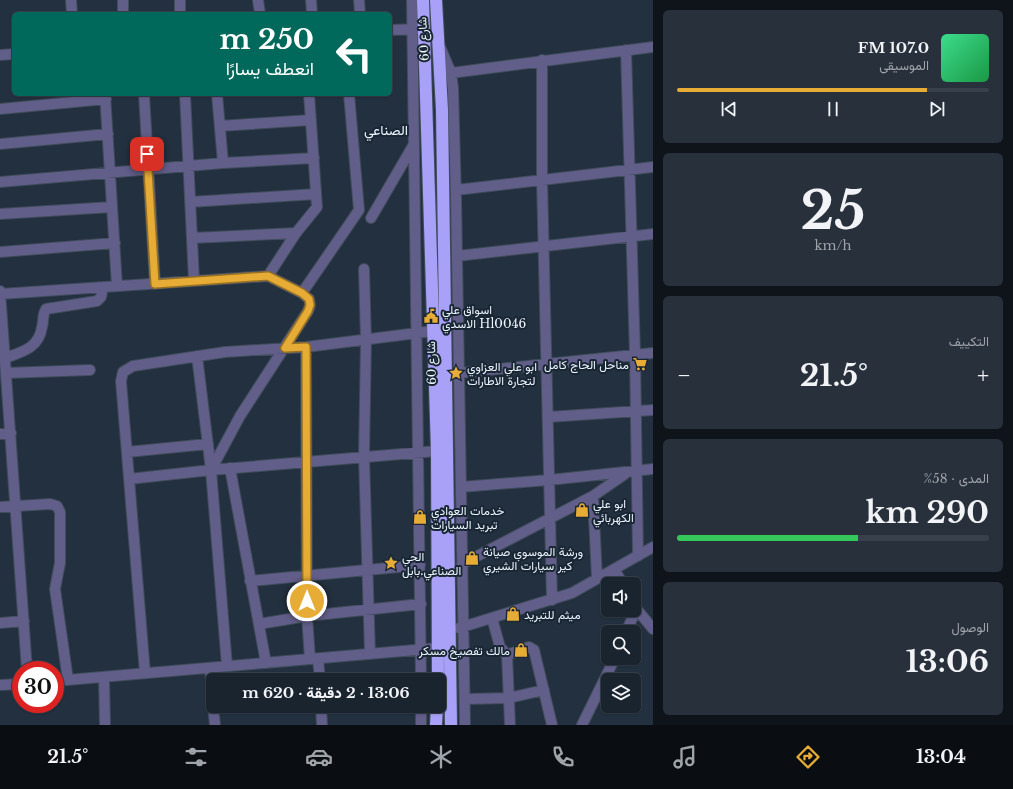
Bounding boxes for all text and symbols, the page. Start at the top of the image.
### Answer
street label: شارع 60 [414,17,434,61]
text: 250 m [220,22,314,57]
icon: left [328,28,380,80]
text: 107.0 FM [858,38,929,57]
text: الموسيقى [879,57,929,74]
text: انعطف يسارًا [226,58,314,80]
icon: previous [718,98,740,120]
icon: pause [822,98,844,120]
icon: next [926,98,948,120]
district label: الصناعي [364,121,408,142]
pin [130,137,164,171]
icon: arrive [136,143,158,165]
text: 25 [801,179,865,243]
text: km/h [815,237,851,254]
place label: اسواق علي الاسدي Hl0046 [442,302,527,334]
public building icon: اسواق علي الاسدي Hl0046 [423,308,439,324]
text: التكييف [949,333,989,350]
street label: شارع 60 [423,341,441,385]
supermarket icon: مناحل الحاج كامل [632,356,648,372]
place label: مناحل الحاج كامل [544,357,629,374]
text: 21.5° [800,357,868,394]
place label: ابو علي العزاوي لتجارة الاطارات [467,359,537,389]
text: − [677,362,691,389]
text: + [977,362,989,389]
place icon: ابو علي العزاوي لتجارة الاطارات [448,365,464,381]
text: المدى · 58% [924,470,989,487]
text: 290 km [866,494,989,531]
place label: ابو علي الكهربائي [593,496,634,528]
shop icon: ابو علي الكهربائي [574,502,590,518]
place label: خدمات العوادي تبريد السيارات [431,503,504,533]
shop icon: خدمات العوادي تبريد السيارات [412,509,428,525]
place label: ورشة الموسوي صيانة كير سيارات الشيري [483,544,583,576]
place label: الحي الصناعي.بابل [402,549,461,581]
shop icon: ورشة الموسوي صيانة كير سيارات الشيري [464,550,480,566]
place icon: الحي الصناعي.بابل [383,555,399,571]
map controls [601,577,641,713]
button: sound [601,577,641,617]
position arrow [286,580,328,622]
shop icon: ميثم للتبريد [505,606,521,622]
place label: ميثم للتبريد [524,607,581,623]
text: الوصول [951,619,989,636]
button: search [601,625,641,665]
shop icon: مالك تفصيخ مسكر [513,642,529,658]
place label: مالك تفصيخ مسكر [418,643,510,660]
text: 13:06 [905,643,989,680]
speed limit sign: 30 [12,661,64,713]
button: layers [601,673,641,713]
text: 13:06 · 2 دقيقة · 620 m [242,683,410,702]
icon: filters [182,743,210,771]
icon: car [305,743,333,771]
icon: climate [427,743,455,771]
icon: phone [549,743,577,771]
icon: music [671,743,699,771]
icon: directions [794,743,822,771]
text: 21.5° [47,746,88,768]
text: 13:04 [916,746,966,768]

